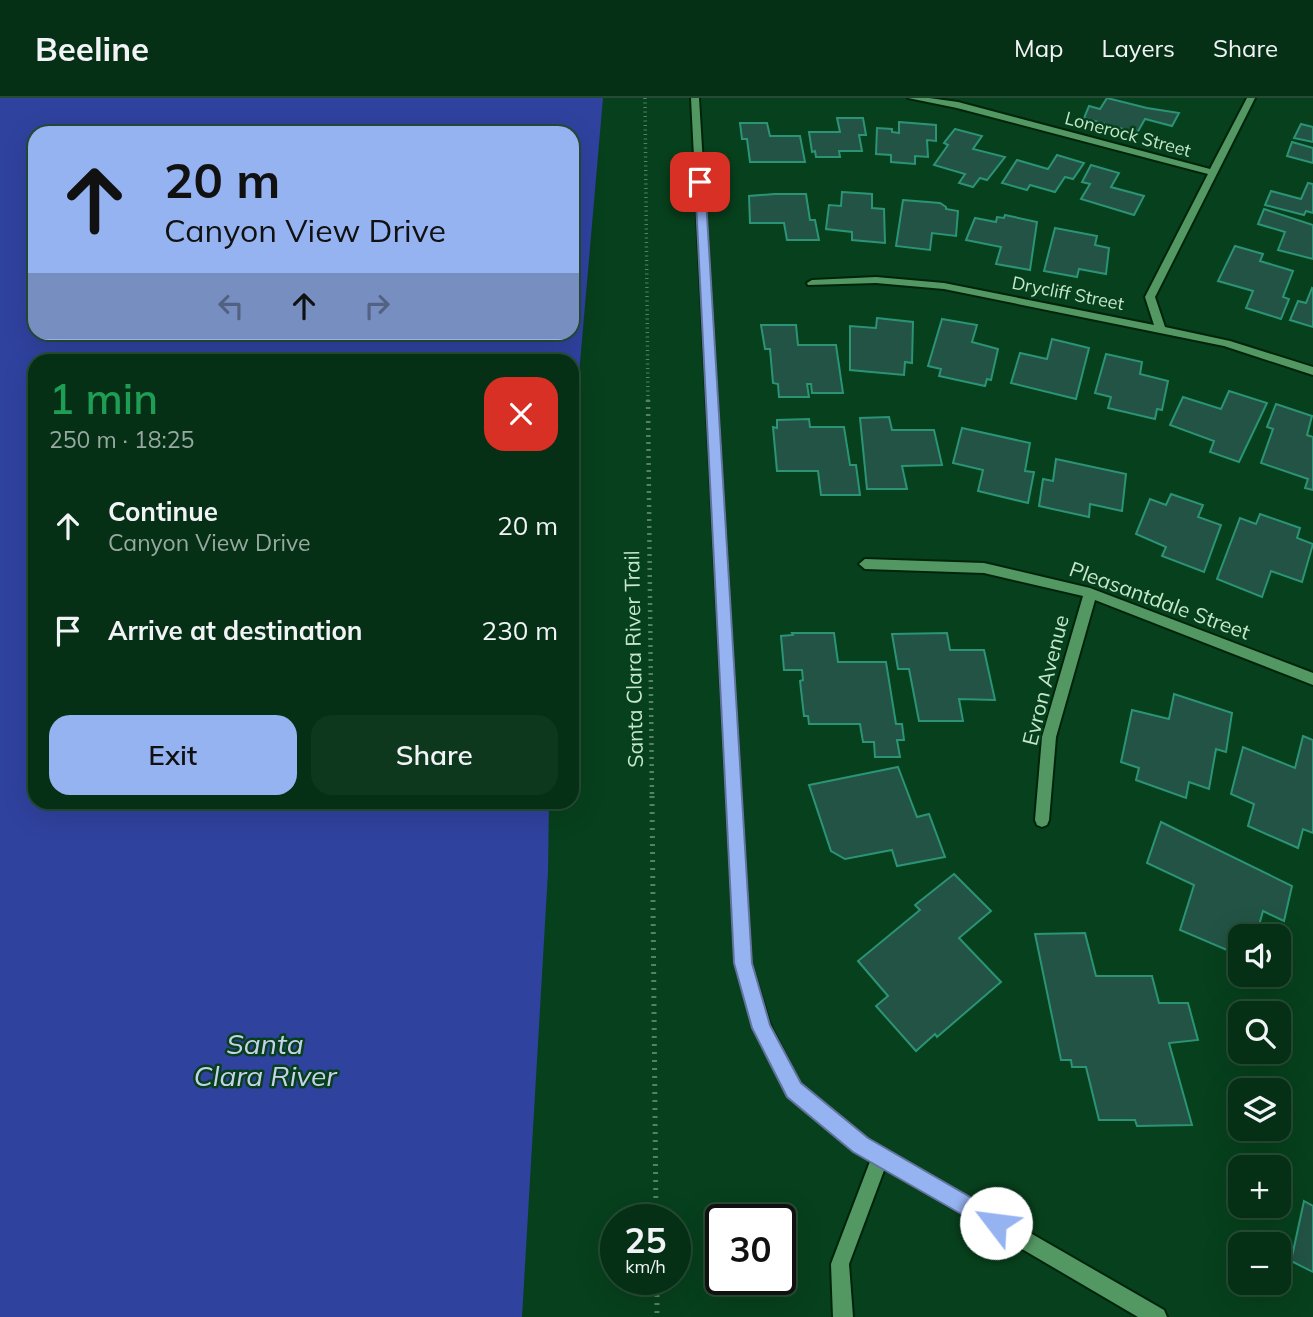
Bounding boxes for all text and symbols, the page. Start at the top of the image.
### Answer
text: Beeline [35,28,149,69]
text: Map [1014,33,1063,63]
text: Layers [1101,33,1175,63]
text: Share [1213,33,1278,63]
street label: Lonerock Street [1062,106,1194,162]
text: 20 m [164,149,280,210]
pin [670,152,730,212]
icon: ahead [49,154,140,245]
icon: arrive [681,163,719,201]
text: Canyon View Drive [164,210,446,250]
street label: Drycliff Street [1010,271,1126,315]
icon: left [212,287,250,325]
icon: ahead [285,287,323,325]
icon: right [358,287,396,325]
text: 1 min [49,372,158,425]
button: close [484,377,558,451]
text: 250 m · 18:25 [49,425,194,454]
text: Continue [108,495,218,528]
icon: ahead [49,507,87,545]
text: 20 m [497,509,558,542]
text: Canyon View Drive [108,528,311,557]
street label: Santa Clara River Trail [618,550,648,768]
street label: Pleasantdale Street [1066,555,1254,645]
icon: arrive [49,612,87,650]
street label: Evron Avenue [1016,612,1074,748]
text: Arrive at destination [108,614,363,647]
text: 230 m [482,614,558,647]
button: Exit [49,715,297,795]
button: Share [311,715,558,795]
map controls [1228,924,1291,1295]
button: sound [1228,924,1291,987]
button: search [1228,1001,1291,1064]
water label: Santa Clara River [194,1026,338,1093]
button: layers [1228,1078,1291,1141]
button: + [1228,1155,1291,1218]
position arrow [959,1186,1033,1260]
speed limit sign: 30 [705,1204,796,1295]
text: 25 [624,1218,667,1262]
button: − [1228,1232,1291,1295]
text: km/h [625,1255,666,1278]

